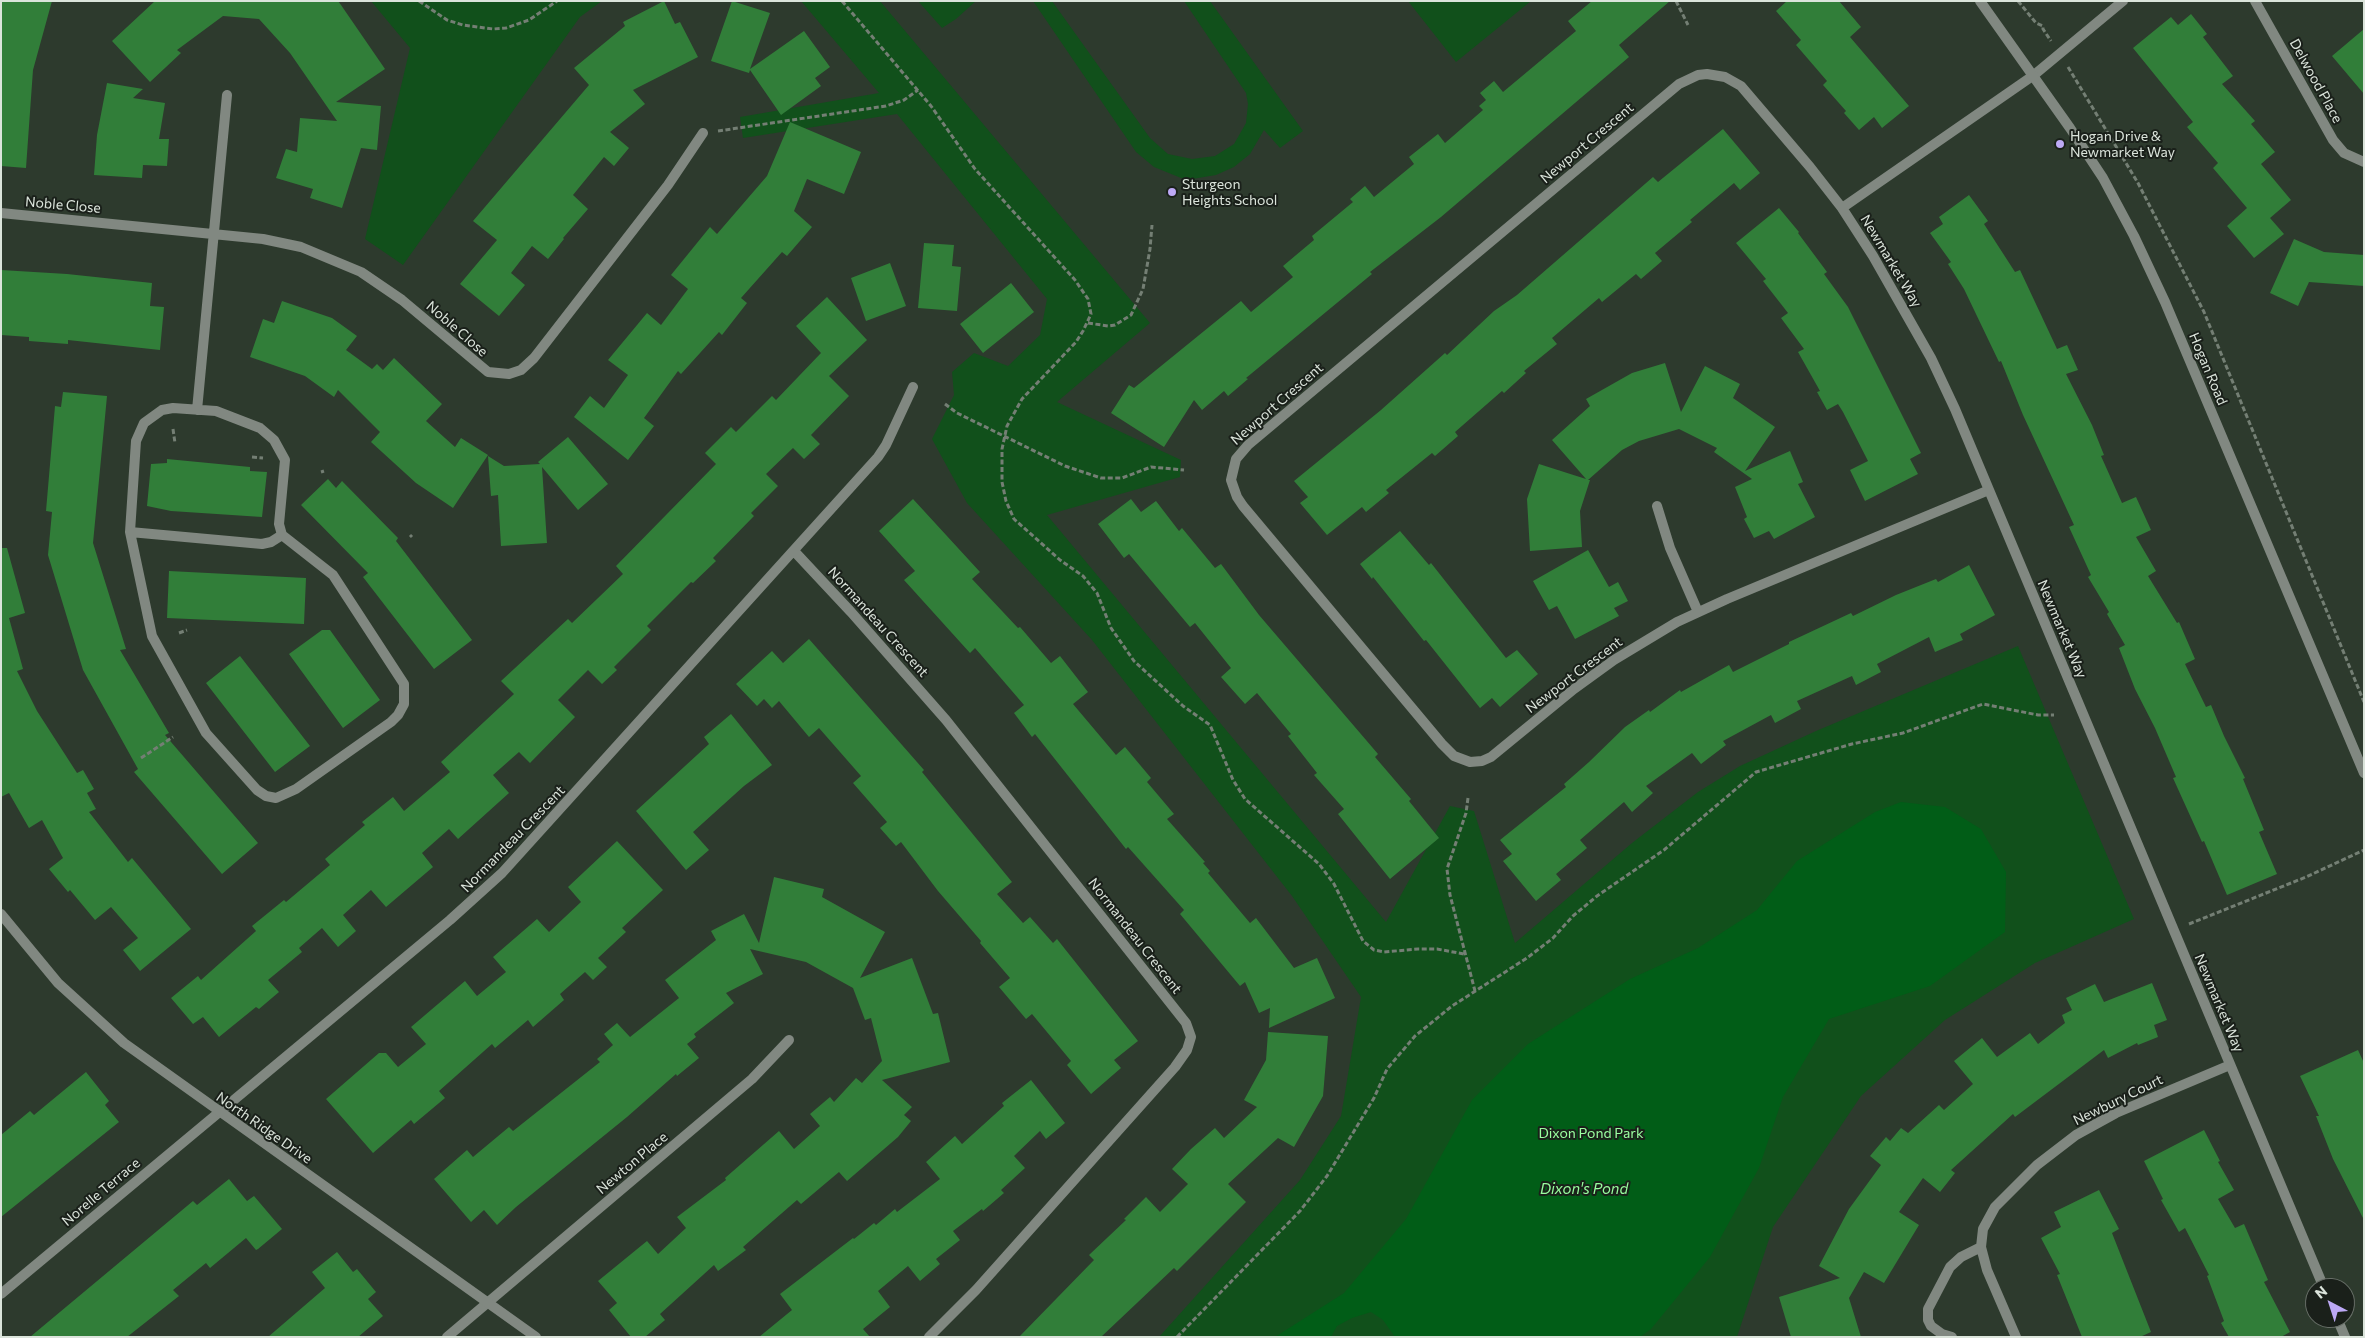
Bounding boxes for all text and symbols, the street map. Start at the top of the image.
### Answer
street label: Delwood Place [2286,36,2346,126]
street label: Newport Crescent [1537,99,1637,187]
place label: Hogan Drive & Newmarket Way [2070,128,2175,160]
marker: Hogan Drive & Newmarket Way [2054,138,2066,150]
place label: Sturgeon Heights School [1182,176,1277,208]
marker: Sturgeon Heights School [1166,186,1178,198]
street label: Noble Close [24,193,102,217]
street label: Newmarket Way [1857,212,1925,310]
street label: Noble Close [423,298,491,360]
street label: Hogan Road [2185,330,2231,408]
street label: Newport Crescent [1228,359,1326,449]
street label: Normandeau Crescent [824,564,932,680]
street label: Newmarket Way [2034,577,2090,681]
street label: Newport Crescent [1522,633,1626,717]
street label: Normandeau Crescent [458,782,568,896]
street label: Normandeau Crescent [1085,875,1185,997]
street label: Newmarket Way [2191,951,2247,1055]
street label: Newbury Court [2070,1071,2166,1129]
street label: North Ridge Drive [213,1089,315,1167]
park label: Dixon Pond Park [1538,1125,1644,1141]
street label: Newton Place [593,1128,671,1198]
street label: Norelle Terrace [59,1154,143,1230]
water label: Dixon's Pond [1540,1180,1628,1198]
north arrow [2305,1278,2355,1328]
text: N [2311,1282,2330,1302]

